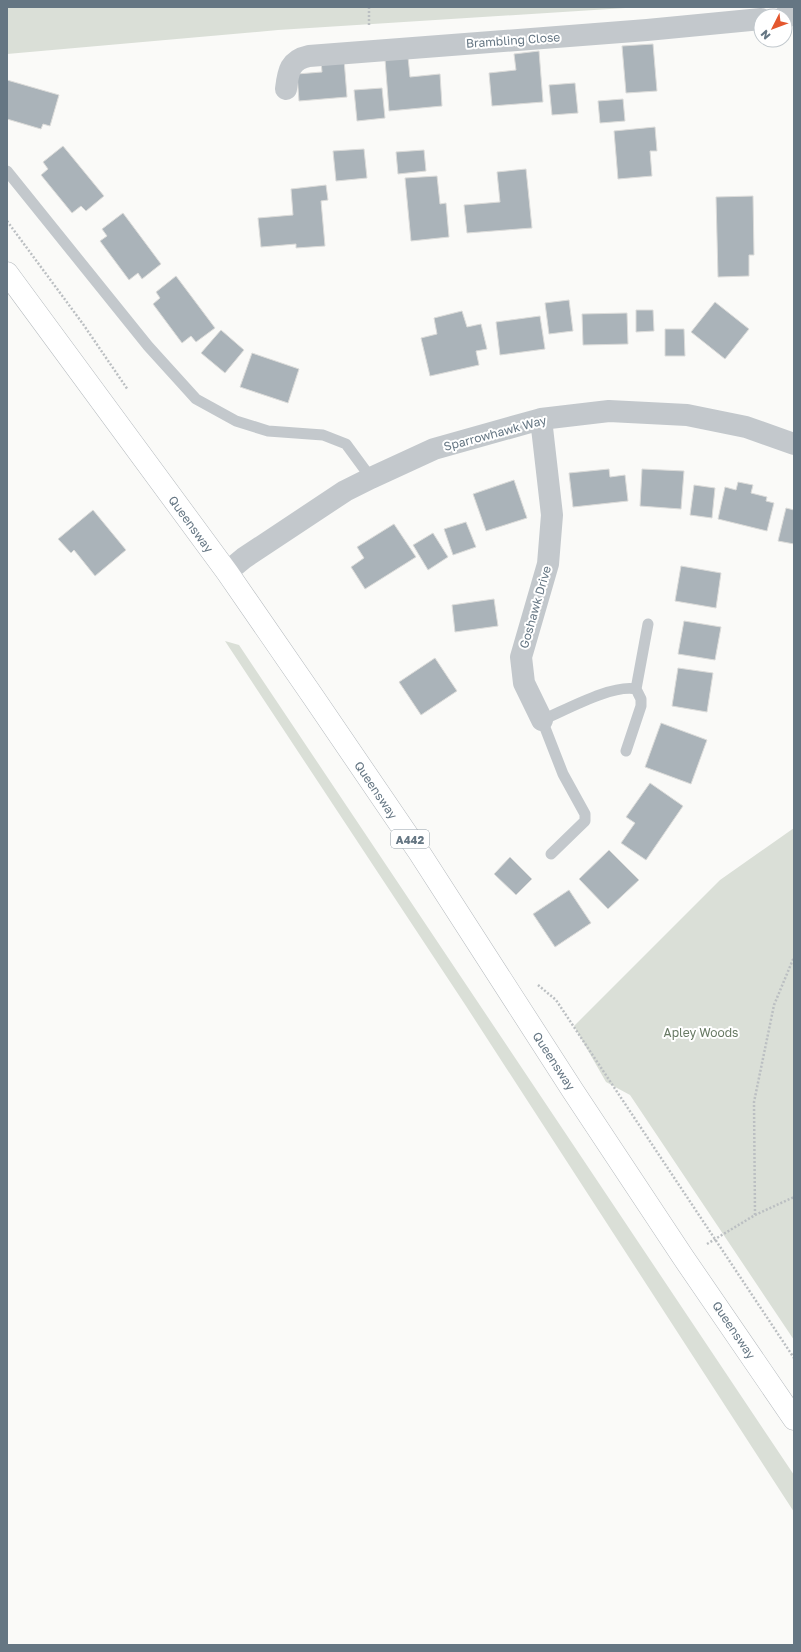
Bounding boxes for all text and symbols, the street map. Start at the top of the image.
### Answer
north arrow [753,8,793,48]
text: N [758,28,773,42]
street label: Brambling Close [465,29,561,51]
street label: Sparrowhawk Way [442,412,548,454]
street label: Queensway [165,493,217,556]
street label: Goshawk Drive [516,564,554,650]
street label: Queensway [351,758,401,822]
road number: A442 [391,830,429,848]
park label: Apley Woods [664,1025,738,1040]
street label: Queensway [530,1029,579,1093]
street label: Queensway [709,1298,759,1362]

